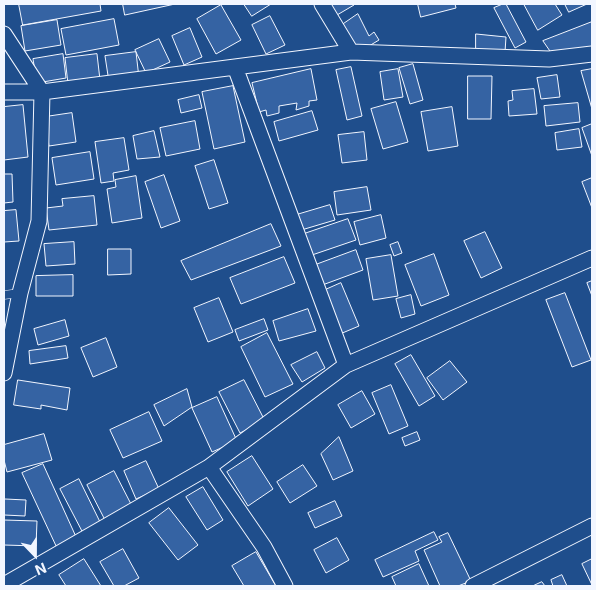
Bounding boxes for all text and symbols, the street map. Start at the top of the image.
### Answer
north arrow [10,530,60,580]
text: N [33,559,49,579]

